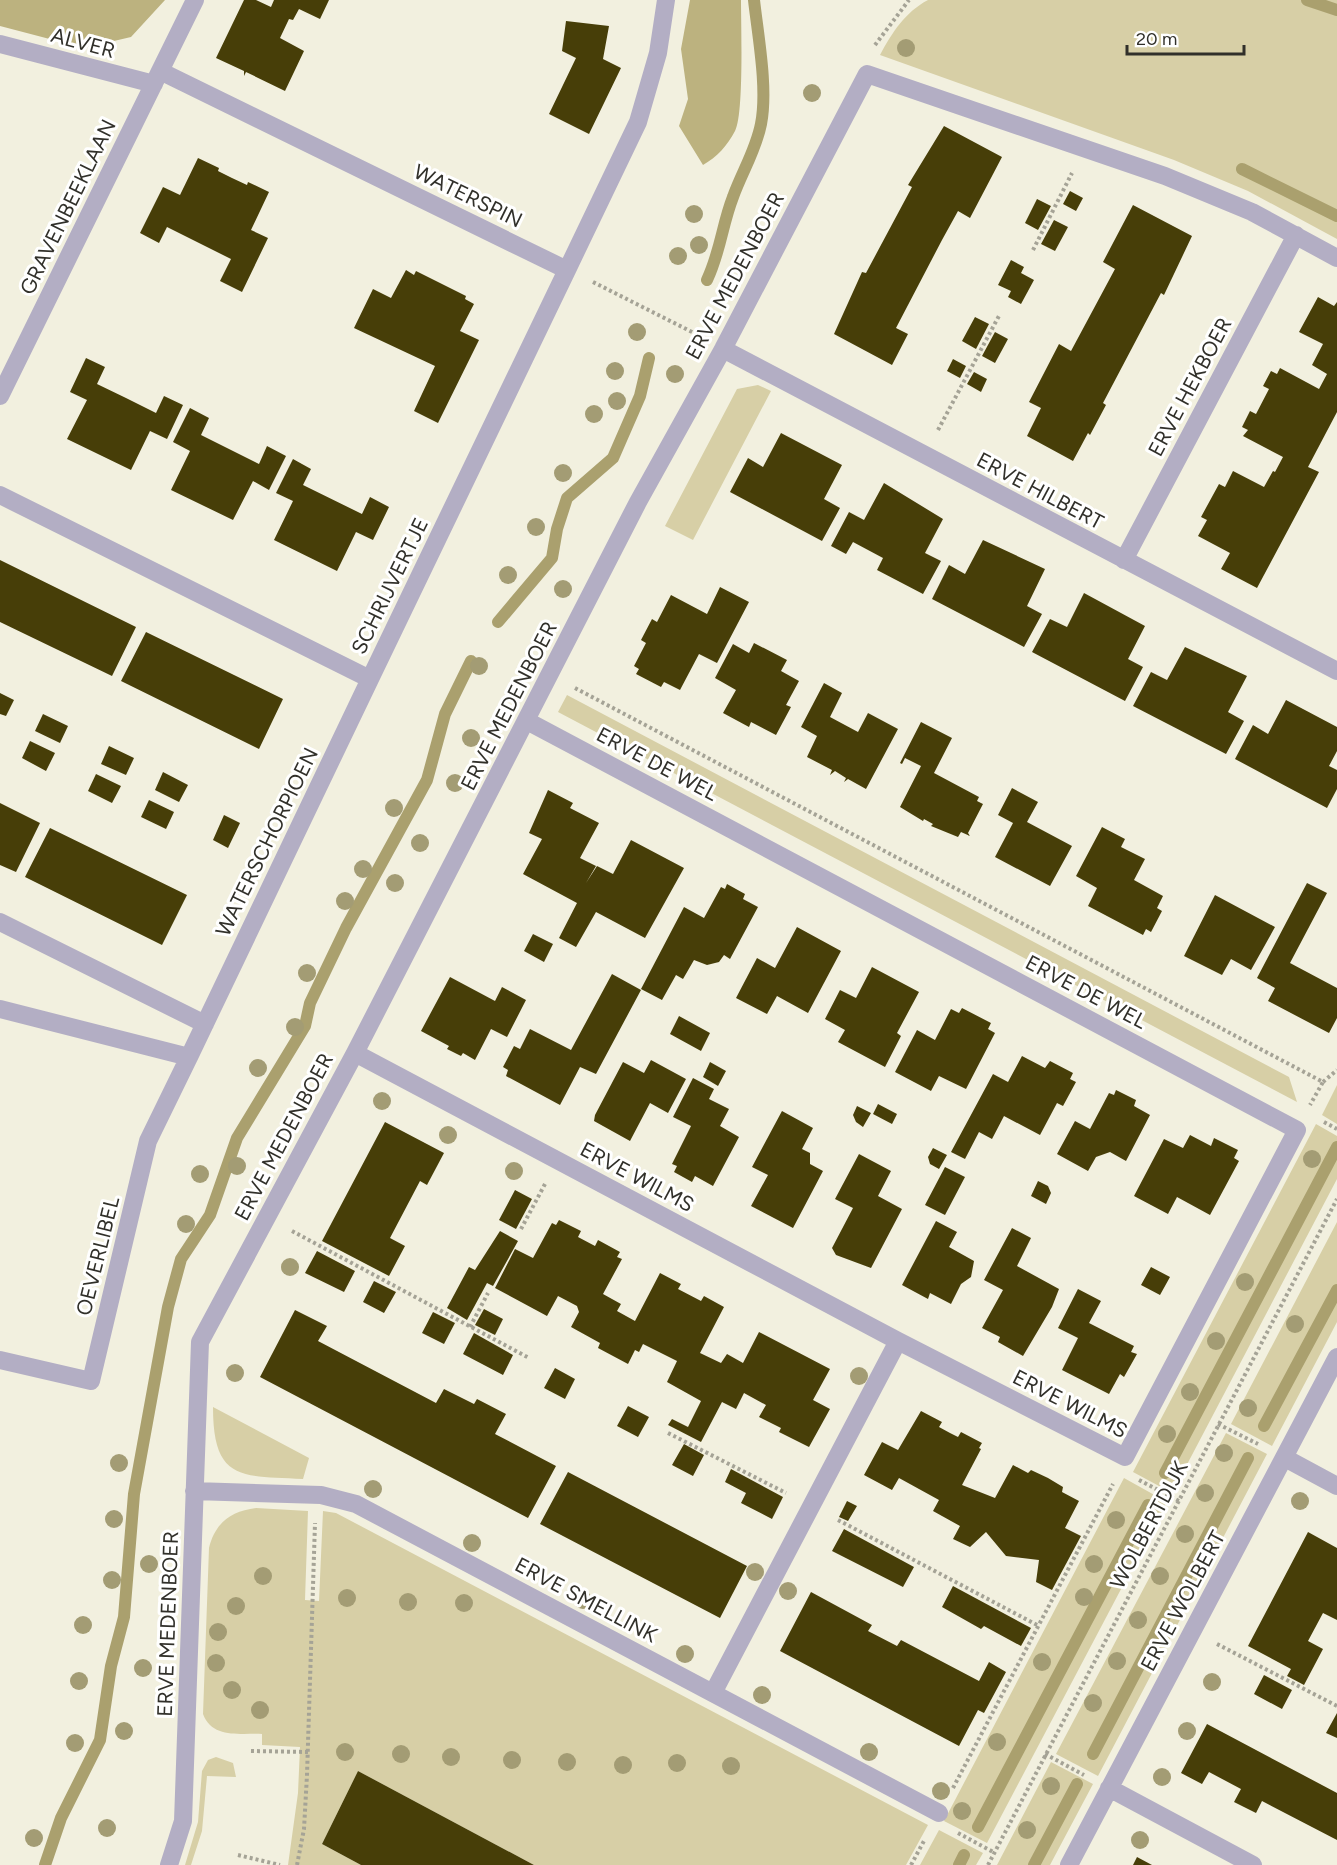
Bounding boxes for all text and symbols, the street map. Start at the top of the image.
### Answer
scale bar [1127,18,1244,56]
street label: ALVER [48,22,118,63]
text: 20 m [1136,28,1177,50]
street label: GRAVENBEEKLAAN [14,115,121,298]
street label: WATERSPIN [410,159,527,233]
street label: ERVE MEDENBOER [680,188,789,364]
street label: ERVE HEKBOER [1142,313,1237,460]
street label: ERVE HILBERT [973,447,1108,535]
street label: SCHRIJVERTJE [346,514,433,658]
street label: ERVE MEDENBOER [455,617,562,794]
street label: ERVE DE WEL [592,721,722,806]
street label: WATERSCHORPIOEN [210,743,323,940]
street label: ERVE DE WEL [1021,949,1151,1034]
street label: ERVE MEDENBOER [229,1049,338,1225]
street label: ERVE WILMS [576,1136,698,1217]
street label: OEVERLIBEL [71,1194,124,1318]
street label: ERVE WILMS [1009,1364,1132,1443]
street label: WOLBERTDIJK [1104,1456,1193,1593]
street label: ERVE WOLBERT [1135,1526,1230,1675]
street label: ERVE MEDENBOER [152,1531,183,1717]
street label: ERVE SMELLINK [511,1552,662,1648]

